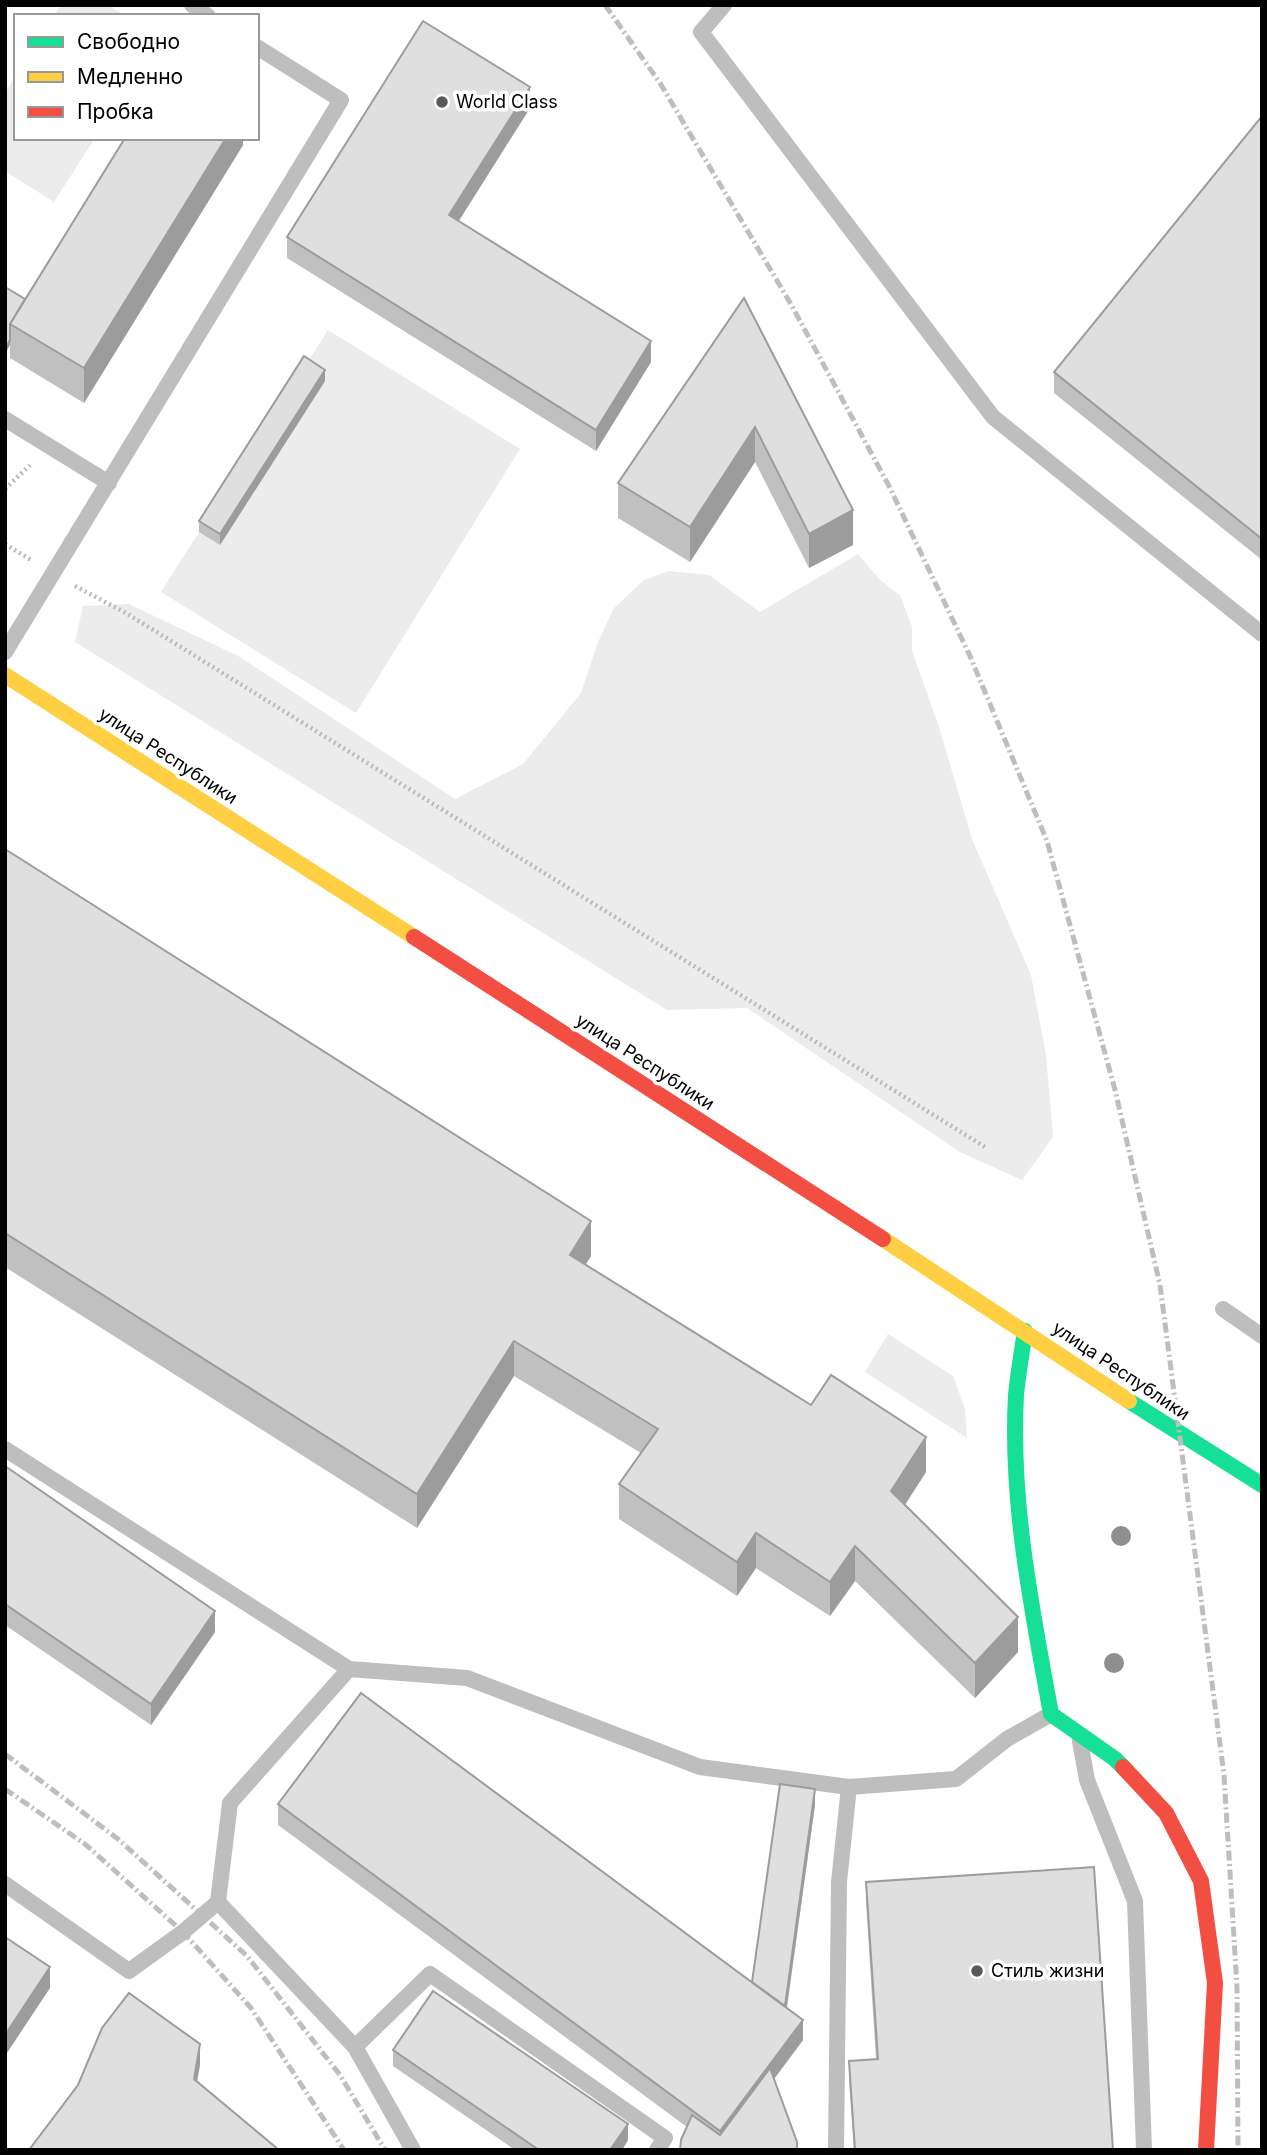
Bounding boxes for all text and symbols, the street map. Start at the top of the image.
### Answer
legend [14,14,259,140]
text: Свободно [77,29,180,54]
text: Медленно [77,64,183,89]
place label: World Class [456,91,558,112]
marker: World Class [434,94,450,110]
text: Пробка [77,99,154,124]
street label: улица Республики [95,703,241,808]
street label: улица Республики [572,1009,718,1114]
street label: улица Республики [1049,1317,1194,1424]
place label: Стиль жизни [991,1960,1104,1981]
marker: Стиль жизни [969,1963,985,1979]

